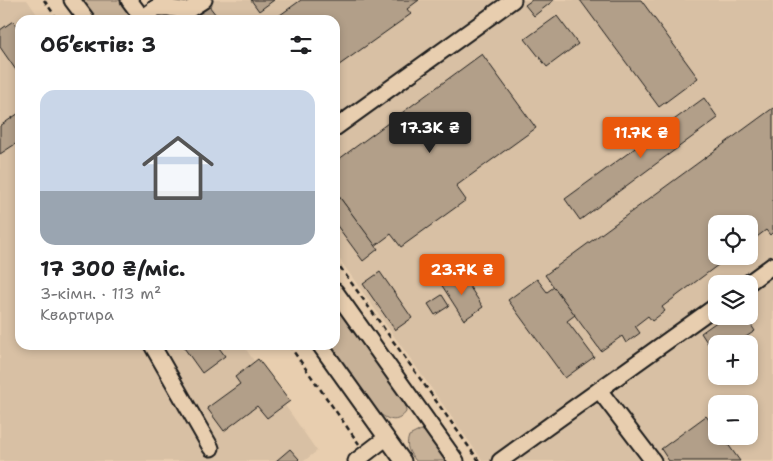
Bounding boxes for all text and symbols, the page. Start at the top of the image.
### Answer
text: Об’єктів: 3 [40,31,156,59]
icon: filters [287,31,315,59]
pin: 17.3K ₴ [384,112,476,154]
pin: 11.7K ₴ [595,116,687,159]
text: 17.3K ₴ [400,117,460,138]
text: 11.7K ₴ [614,122,668,143]
icon: home [133,123,223,213]
map controls [708,215,758,445]
button: locate [708,215,758,265]
pin: 23.7K ₴ [416,254,508,296]
text: 17 300 ₴/міс. [40,255,186,283]
text: 23.7K ₴ [430,259,494,280]
button: layers [708,275,758,325]
text: 3-кімн. · 113 m² [40,283,161,304]
text: Квартира [40,304,114,325]
button: + [708,335,758,385]
button: − [708,395,758,445]

